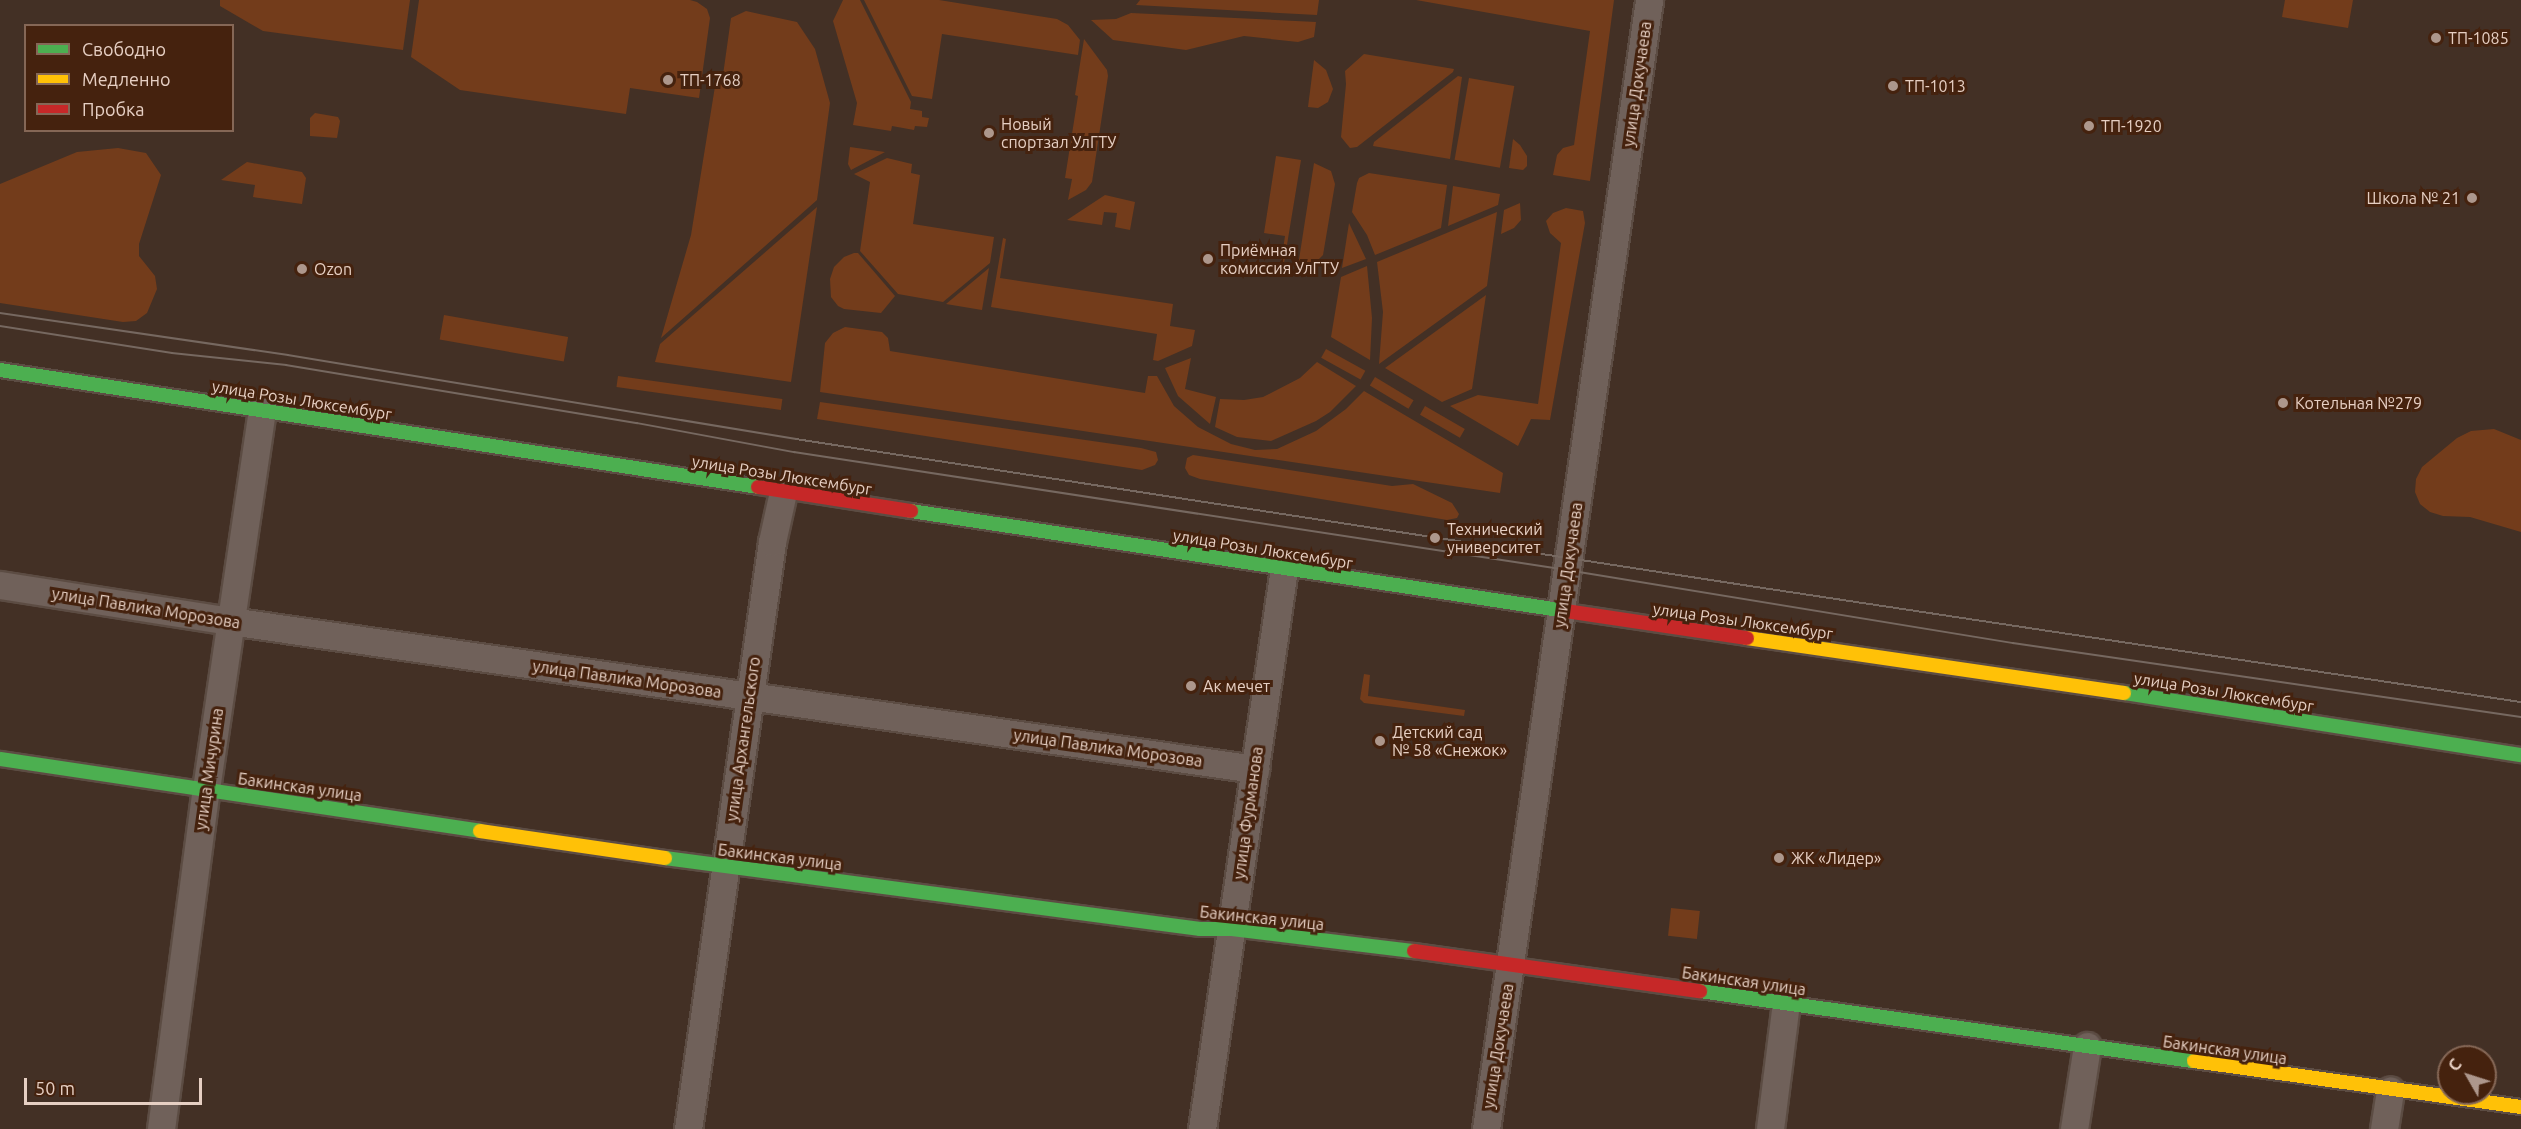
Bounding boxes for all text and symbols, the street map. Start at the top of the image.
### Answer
street label: улица Докучаева [1619,20,1655,148]
legend [24,24,234,132]
place label: ТП-1085 [2448,28,2509,48]
marker: ТП-1085 [2429,31,2443,45]
text: Свободно [82,39,166,59]
text: Медленно [82,69,171,89]
place label: ТП-1768 [680,70,741,90]
marker: ТП-1768 [661,73,675,87]
place label: ТП-1013 [1905,76,1966,96]
marker: ТП-1013 [1886,79,1900,93]
text: Пробка [82,99,145,119]
place label: Новый спортзал УлГТУ [1001,114,1116,152]
place label: ТП-1920 [2101,116,2162,136]
marker: ТП-1920 [2082,119,2096,133]
marker: Новый спортзал УлГТУ [982,126,996,140]
place label: Школа № 21 [2367,188,2460,208]
marker: Школа № 21 [2465,191,2479,205]
place label: Приёмная комиссия УлГТУ [1220,240,1339,278]
marker: Приёмная комиссия УлГТУ [1201,252,1215,266]
place label: Ozon [314,259,352,279]
marker: Ozon [295,262,309,276]
street label: улица Розы Люксембург [211,376,393,424]
place label: Котельная №279 [2295,393,2422,413]
marker: Котельная №279 [2276,396,2290,410]
street label: улица Розы Люксембург [691,451,873,499]
street label: улица Докучаева [1550,501,1586,629]
place label: Технический университет [1447,519,1543,557]
street label: улица Розы Люксембург [1172,525,1354,573]
marker: Технический университет [1428,531,1442,545]
street label: улица Павлика Морозова [50,584,242,632]
street label: улица Розы Люксембург [1652,599,1834,643]
street label: улица Архангельского [722,655,764,823]
street label: улица Павлика Морозова [531,656,723,702]
street label: улица Розы Люксембург [2133,668,2315,716]
place label: Ак мечет [1203,676,1270,696]
marker: Ак мечет [1184,679,1198,693]
street label: улица Мичурина [191,707,227,831]
place label: Детский сад № 58 «Снежок» [1392,722,1507,760]
street label: улица Павлика Морозова [1012,725,1204,771]
marker: Детский сад № 58 «Снежок» [1373,734,1387,748]
street label: улица Фурманова [1229,745,1267,881]
street label: Бакинская улица [237,769,363,805]
street label: Бакинская улица [717,840,843,874]
place label: ЖК «Лидер» [1791,848,1881,868]
marker: ЖК «Лидер» [1772,851,1786,865]
street label: Бакинская улица [1199,902,1325,934]
street label: Бакинская улица [1681,963,1807,999]
street label: улица Докучаева [1479,982,1517,1110]
street label: Бакинская улица [2162,1032,2288,1068]
north arrow [2437,1045,2497,1105]
text: С [2444,1055,2465,1075]
scale bar [27,1066,206,1104]
text: 50 m [35,1078,75,1098]

